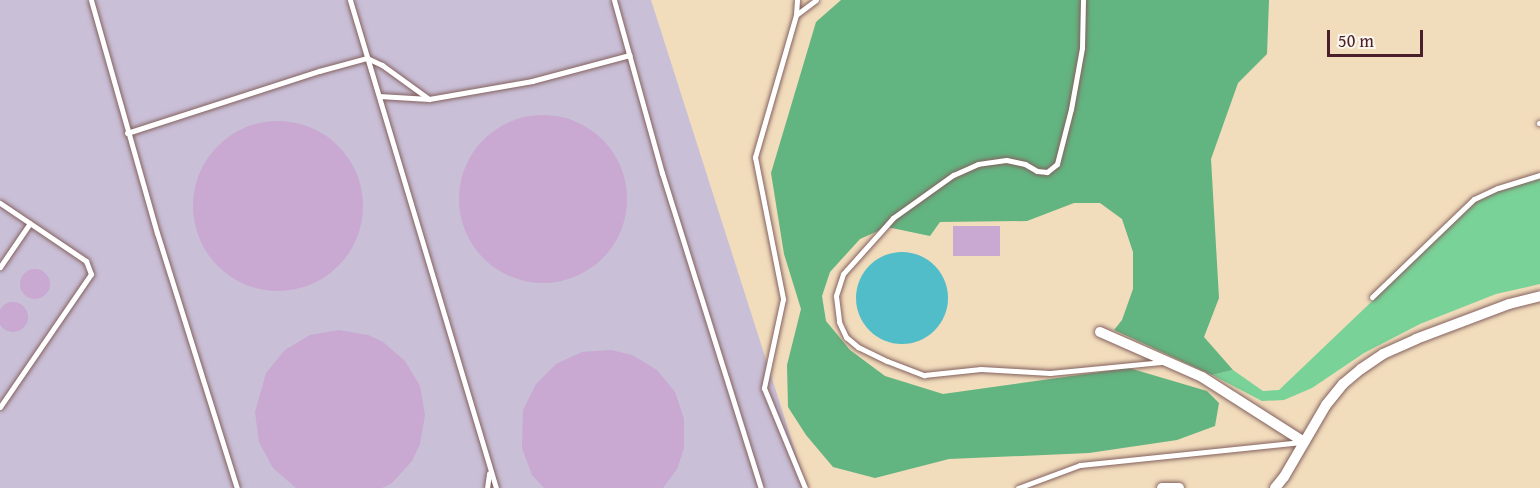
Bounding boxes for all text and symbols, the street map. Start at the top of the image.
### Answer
scale bar [1330,18,1426,56]
text: 50 m [1338,27,1374,54]

